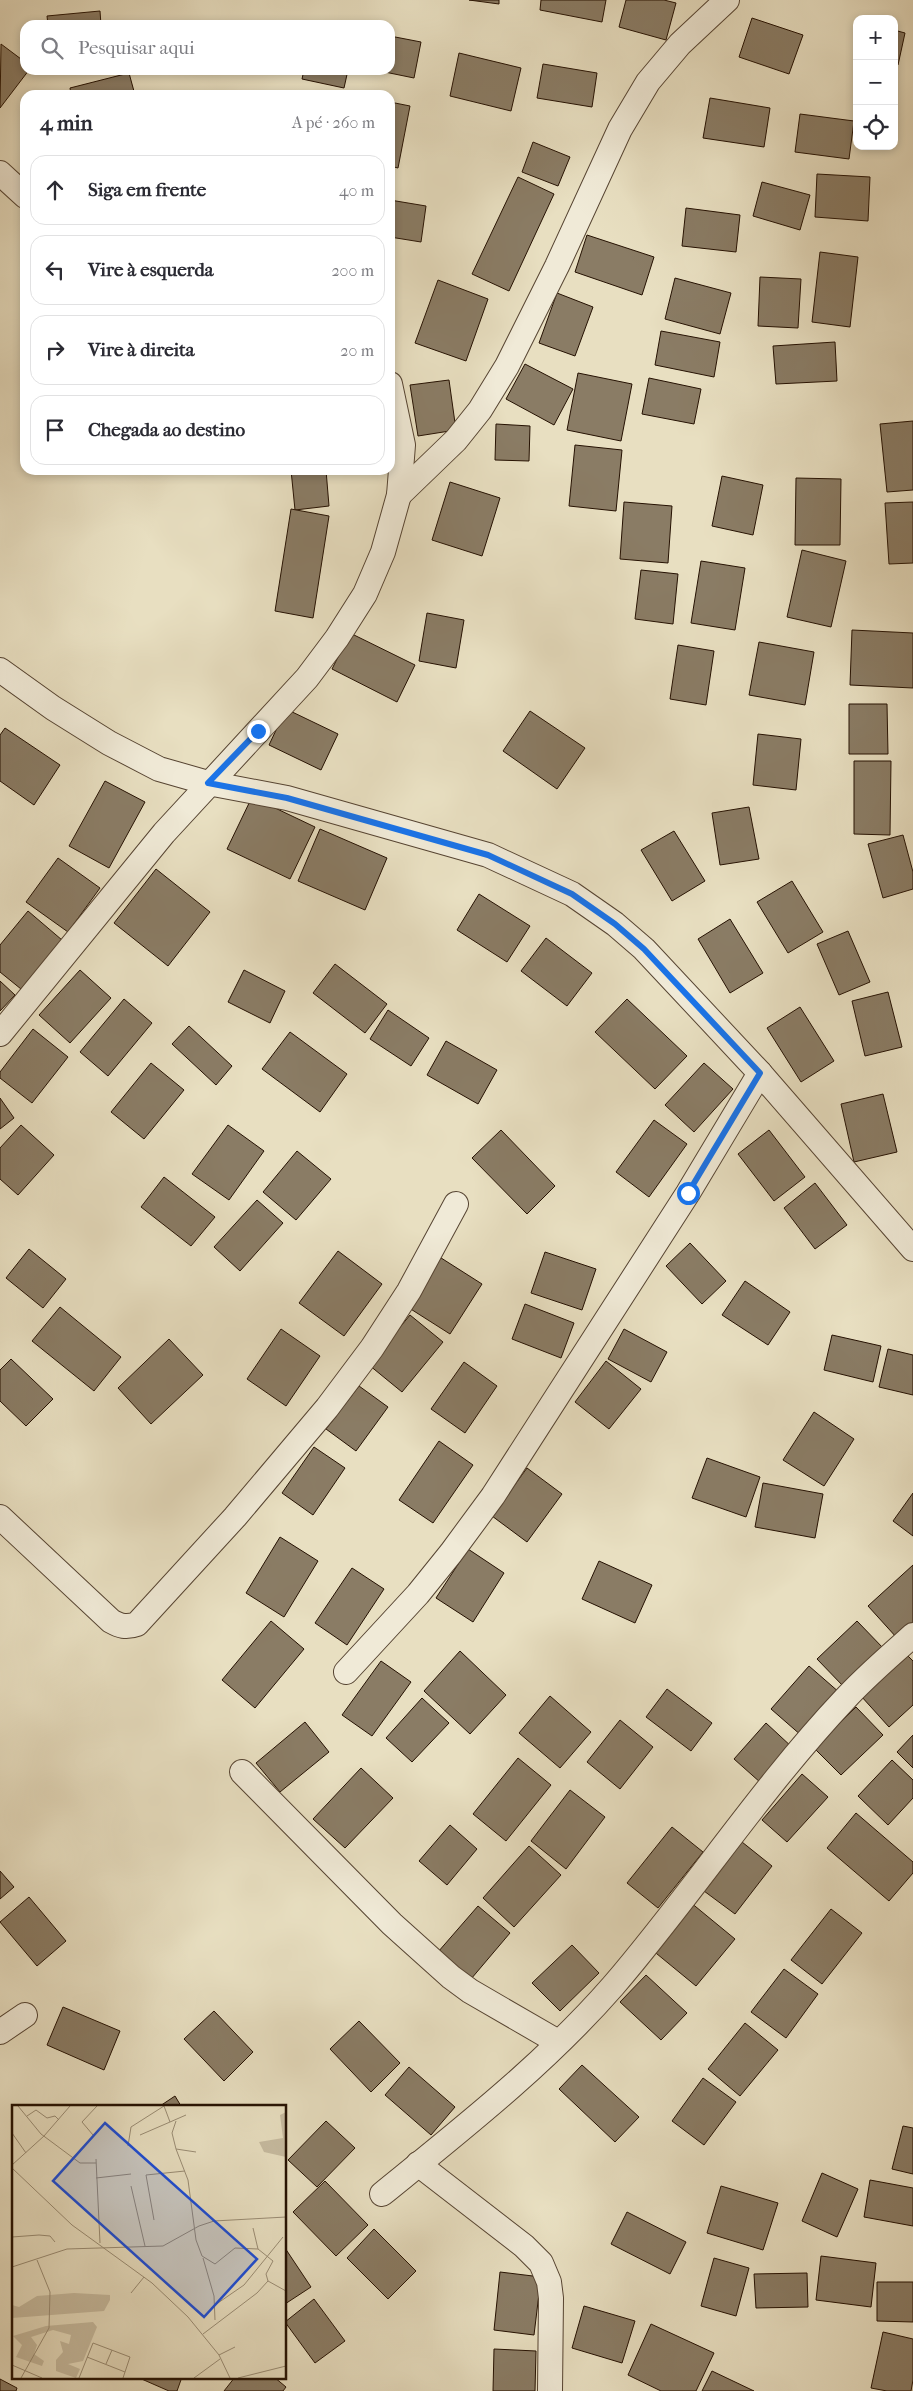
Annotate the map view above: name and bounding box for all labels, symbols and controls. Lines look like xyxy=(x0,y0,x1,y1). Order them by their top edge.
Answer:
map controls xyxy=(853,15,898,150)
button: + xyxy=(853,15,898,60)
search box xyxy=(20,20,395,75)
icon: search xyxy=(38,34,66,62)
text: Pesquisar aqui xyxy=(78,37,195,59)
button: − xyxy=(853,60,898,105)
button: locate xyxy=(853,105,898,150)
text: 4 min xyxy=(40,111,93,135)
text: A pé · 260 m xyxy=(292,113,375,132)
icon: ahead xyxy=(41,176,69,204)
text: Siga em frente xyxy=(88,179,206,201)
text: 40 m xyxy=(339,181,374,200)
icon: left xyxy=(41,256,69,284)
text: Vire à esquerda xyxy=(88,259,214,281)
text: 200 m xyxy=(331,261,374,280)
icon: right xyxy=(41,336,69,364)
text: Vire à direita xyxy=(88,339,195,361)
text: 20 m xyxy=(340,341,374,360)
icon: arrive xyxy=(41,416,69,444)
text: Chegada ao destino xyxy=(88,419,245,441)
route end xyxy=(247,720,270,743)
route start xyxy=(677,1182,700,1205)
inset map xyxy=(12,2105,286,2378)

